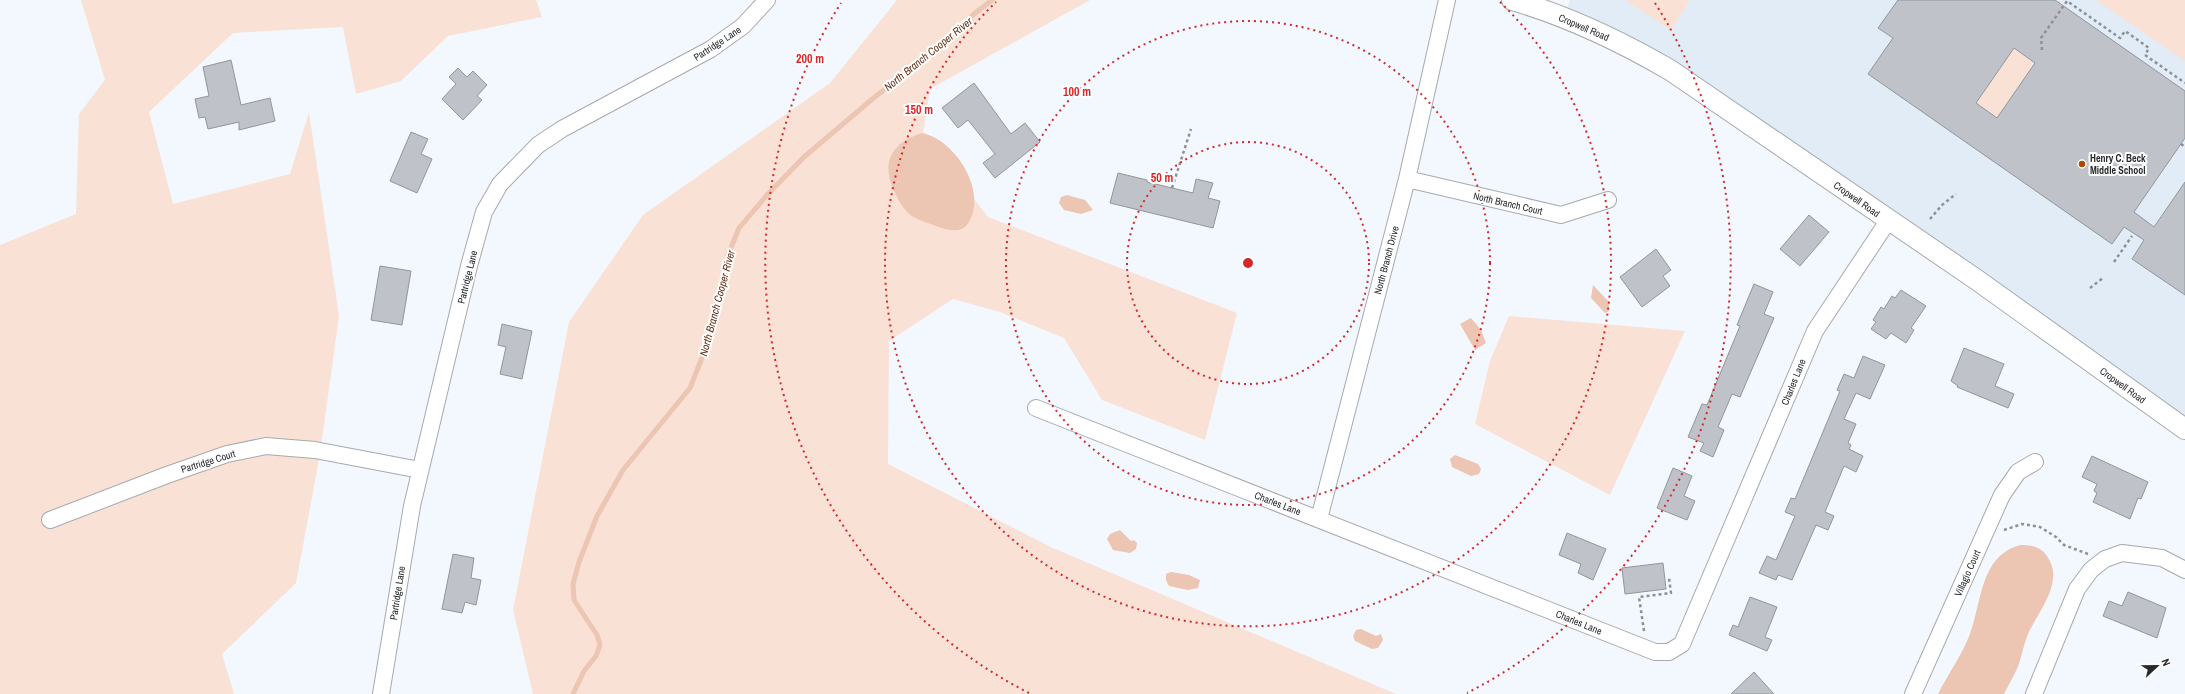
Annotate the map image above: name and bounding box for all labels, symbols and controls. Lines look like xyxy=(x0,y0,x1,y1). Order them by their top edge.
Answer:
street label: Cropwell Road xyxy=(1557,11,1611,44)
water label: North Branch Cooper River xyxy=(881,14,976,94)
street label: Partridge Lane xyxy=(691,23,744,64)
text: 200 m xyxy=(796,51,824,67)
text: 100 m xyxy=(1063,84,1091,100)
text: 150 m xyxy=(905,102,933,118)
place label: Henry C. Beck Middle School xyxy=(2090,152,2146,177)
marker: Henry C. Beck Middle School xyxy=(2077,159,2087,169)
text: 50 m xyxy=(1151,170,1173,186)
street label: Cropwell Road xyxy=(1831,179,1882,220)
street label: North Branch Court xyxy=(1472,189,1544,218)
street label: North Branch Drive xyxy=(1371,224,1402,296)
water label: North Branch Cooper River xyxy=(696,247,738,358)
street label: Partridge Lane xyxy=(455,249,480,305)
centre of rings xyxy=(1241,256,1255,270)
street label: Charles Lane xyxy=(1778,357,1809,407)
street label: Cropwell Road xyxy=(2097,364,2148,406)
street label: Partridge Court xyxy=(179,447,238,476)
street label: Charles Lane xyxy=(1253,489,1303,518)
street label: Villagio Court xyxy=(1951,547,1984,598)
street label: Partridge Lane xyxy=(387,565,408,621)
street label: Charles Lane xyxy=(1554,607,1604,638)
north arrow xyxy=(2137,646,2177,686)
text: N xyxy=(2159,657,2174,668)

